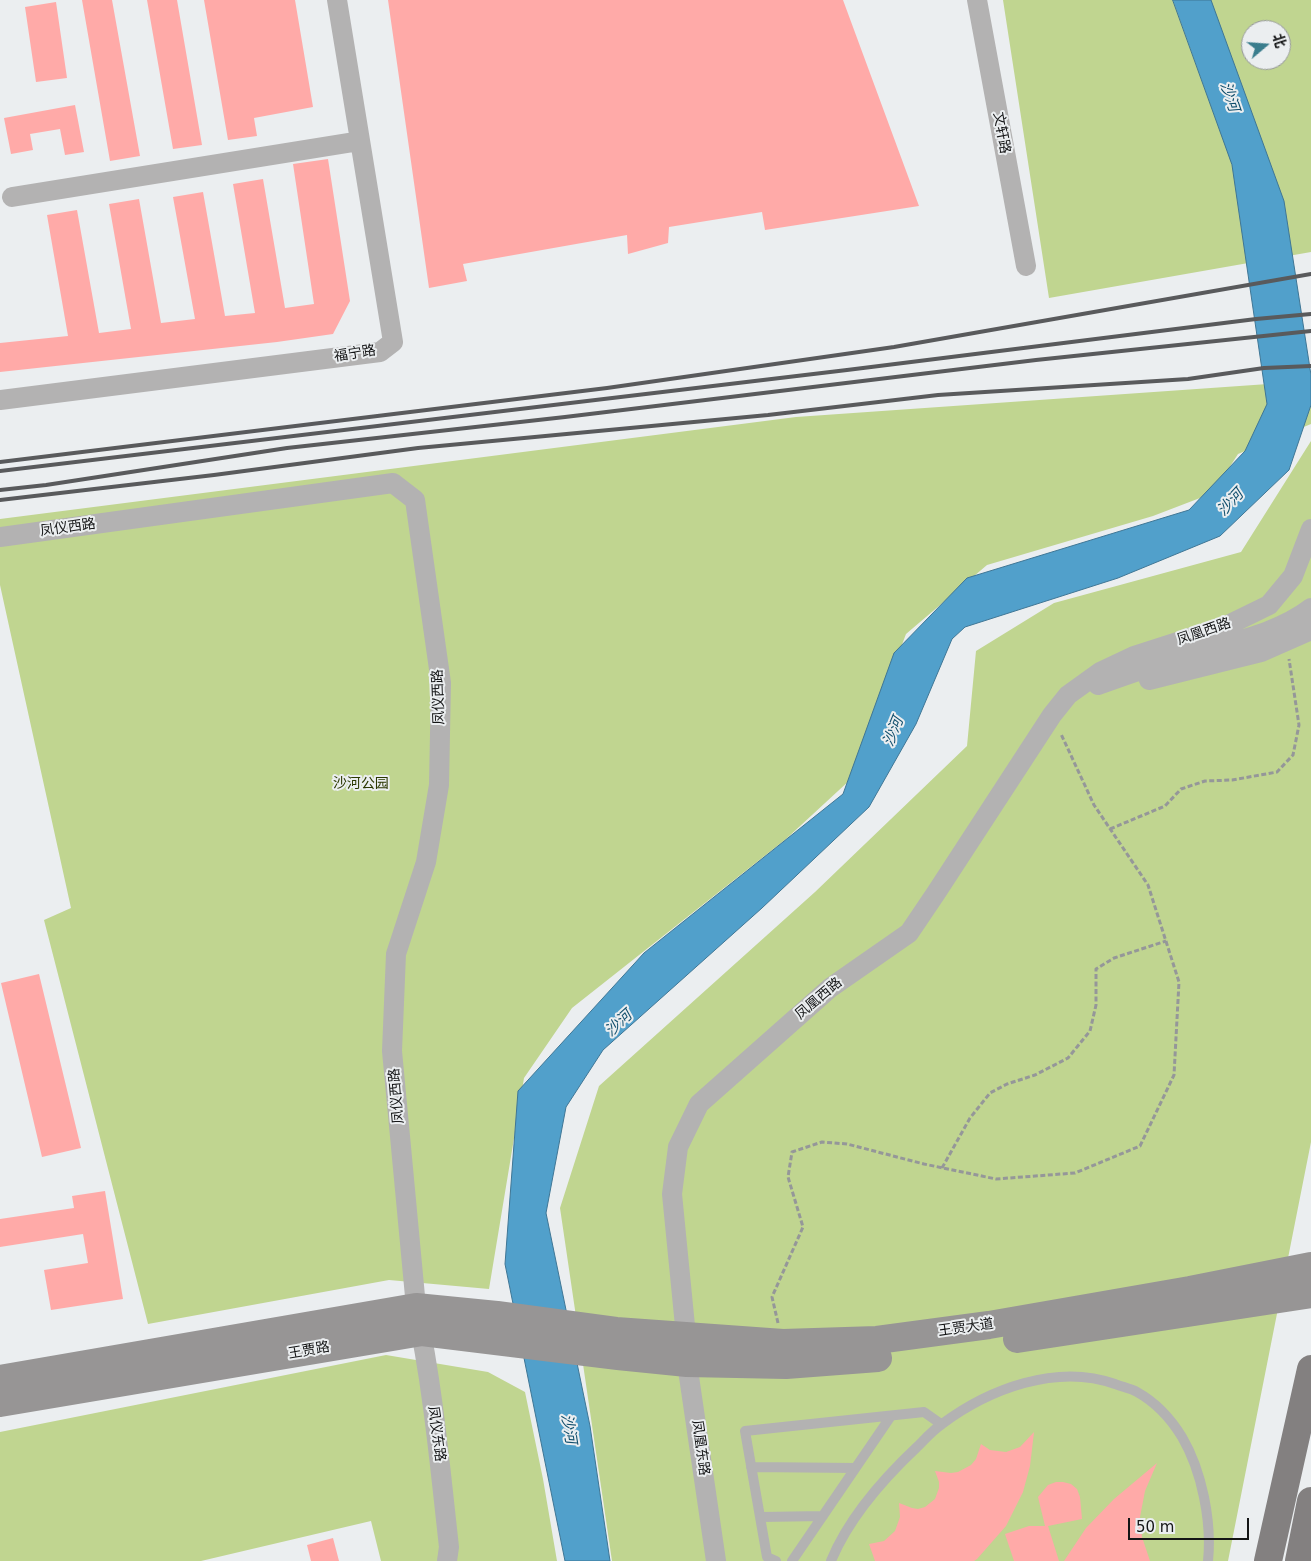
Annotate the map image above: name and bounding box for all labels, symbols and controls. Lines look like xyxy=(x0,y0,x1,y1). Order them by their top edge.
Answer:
north arrow xyxy=(1241,20,1291,70)
text: 北 xyxy=(1270,32,1289,50)
water label: 沙河 xyxy=(1216,80,1242,114)
street label: 文轩路 xyxy=(989,111,1013,155)
street label: 福宁路 xyxy=(333,342,377,366)
water label: 沙河 xyxy=(1214,486,1248,520)
street label: 凤仪西路 xyxy=(39,516,97,540)
street label: 凤凰西路 xyxy=(1175,615,1233,649)
street label: 凤仪西路 xyxy=(430,669,448,725)
water label: 沙河 xyxy=(880,715,908,749)
park label: 沙河公园 xyxy=(333,776,389,792)
street label: 凤凰西路 xyxy=(792,975,846,1023)
water label: 沙河 xyxy=(602,1007,636,1041)
street label: 凤仪西路 xyxy=(386,1067,408,1125)
street label: 王贾大道 xyxy=(937,1316,995,1340)
street label: 王贾路 xyxy=(287,1339,331,1363)
street label: 凤仪东路 xyxy=(424,1405,448,1463)
water label: 沙河 xyxy=(557,1413,579,1445)
street label: 凤凰东路 xyxy=(688,1419,712,1477)
scale bar xyxy=(1131,1508,1252,1540)
text: 50 m xyxy=(1136,1518,1174,1536)

